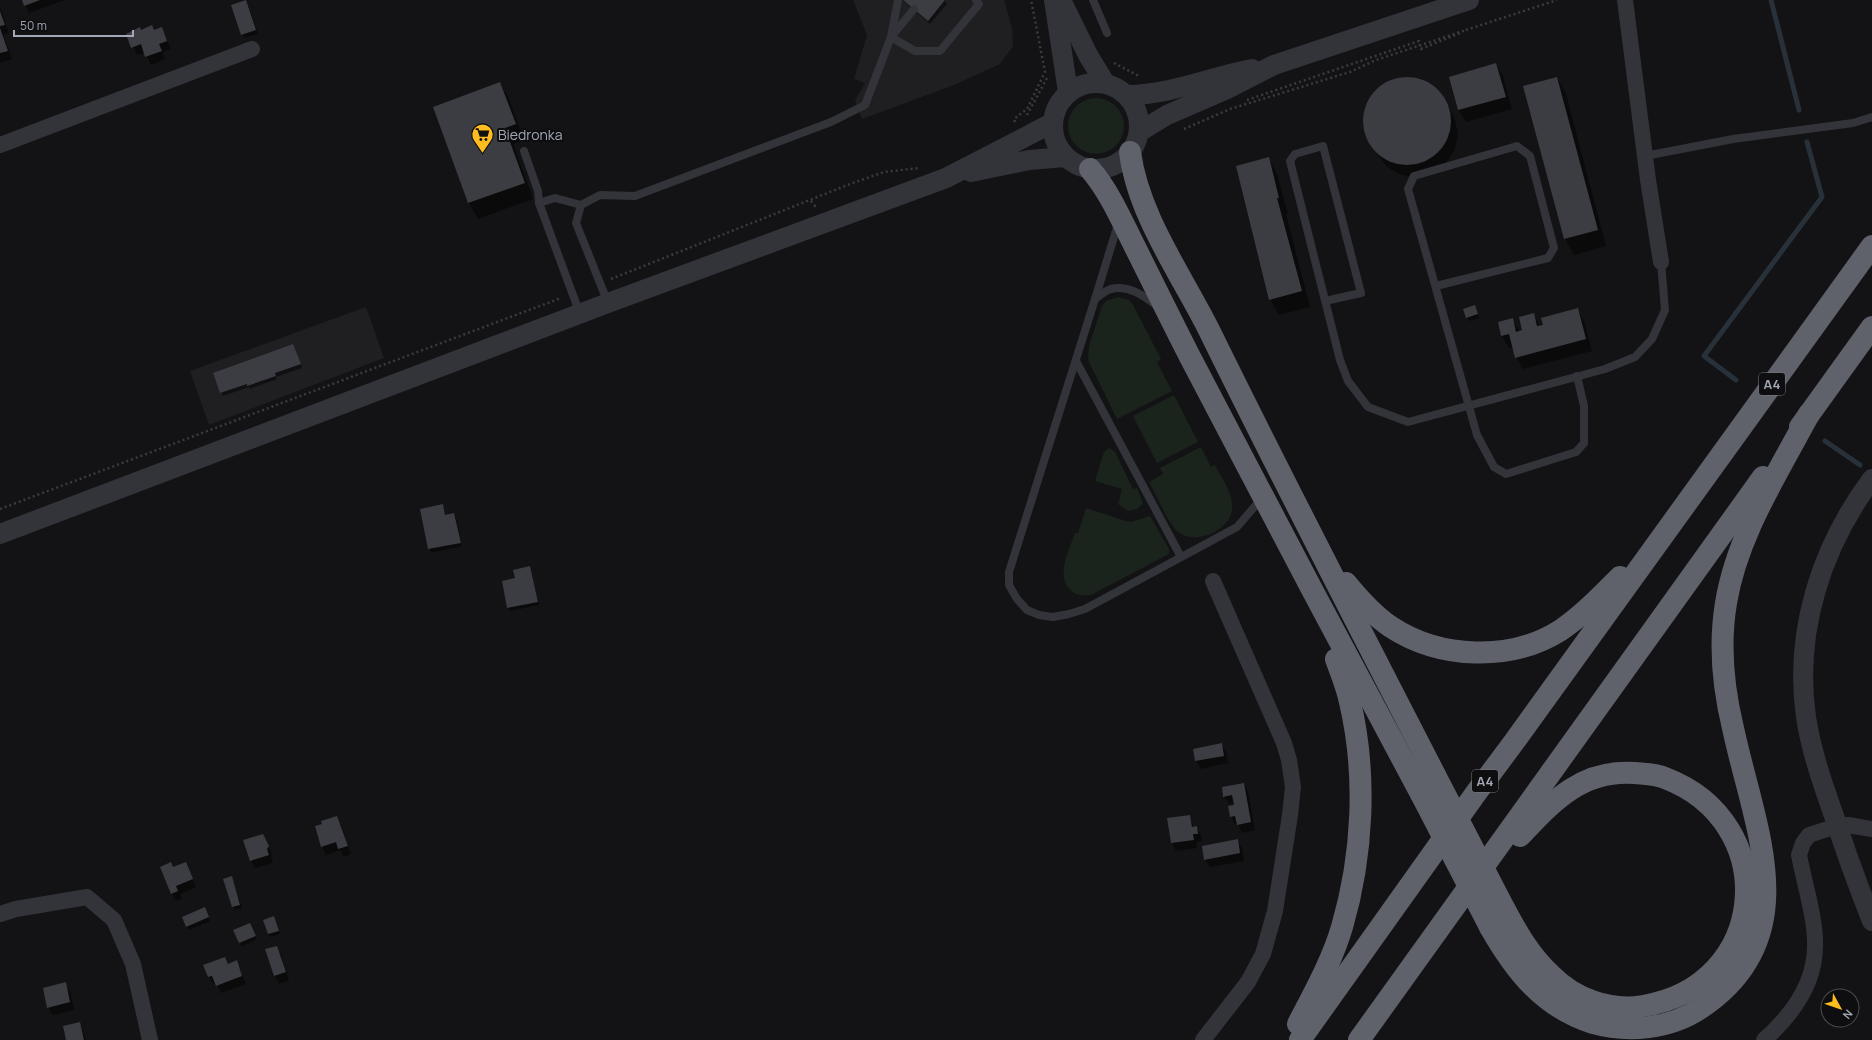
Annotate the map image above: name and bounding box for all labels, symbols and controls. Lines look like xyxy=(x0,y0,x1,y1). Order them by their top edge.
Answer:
scale bar xyxy=(14,12,133,38)
text: 50 m xyxy=(20,17,47,34)
supermarket icon: Biedronka xyxy=(469,122,495,155)
place label: Biedronka xyxy=(498,125,563,144)
road number: A4 xyxy=(1759,373,1785,395)
road number: A4 xyxy=(1472,770,1498,792)
north arrow xyxy=(1820,988,1860,1028)
text: N xyxy=(1840,1007,1856,1023)

